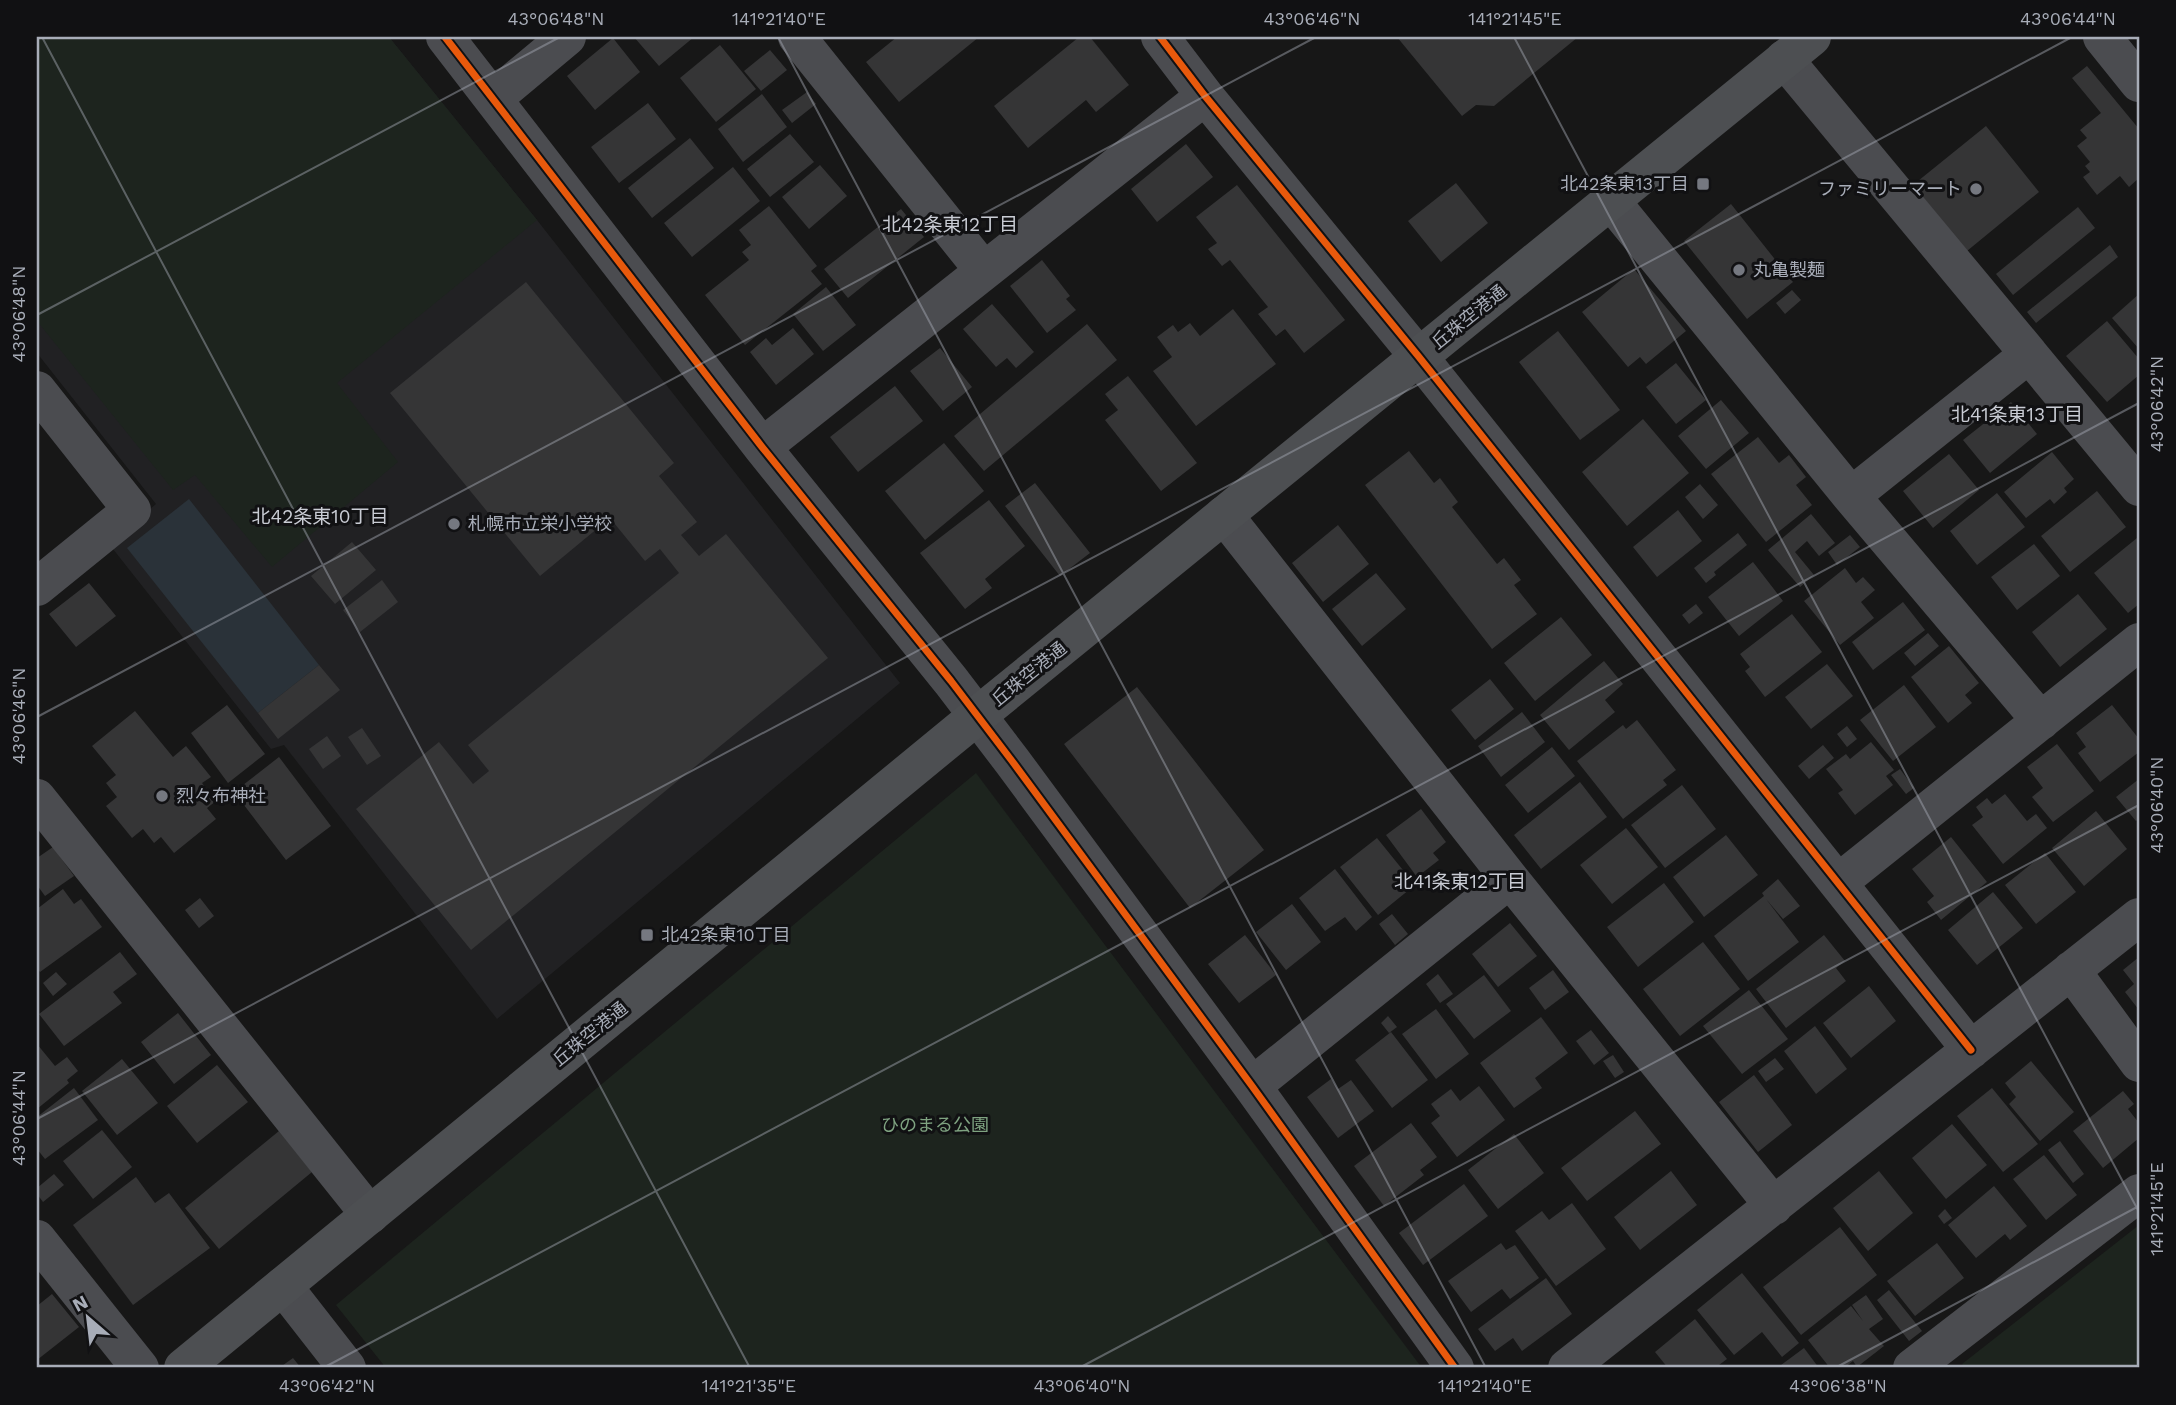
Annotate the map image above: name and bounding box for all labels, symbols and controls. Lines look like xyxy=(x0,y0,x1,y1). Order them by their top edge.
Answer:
text: 43°06'48"N xyxy=(507,8,605,29)
text: 141°21'40"E xyxy=(732,8,826,29)
text: 43°06'46"N xyxy=(1264,8,1360,29)
text: 141°21'45"E xyxy=(1468,8,1562,29)
text: 43°06'44"N xyxy=(2020,8,2116,29)
place label: 北42条東13丁目 xyxy=(1560,173,1689,194)
marker: 北42条東13丁目 xyxy=(1695,176,1711,192)
place label: ファミリーマート xyxy=(1818,178,1962,199)
marker: ファミリーマート xyxy=(1968,181,1984,197)
district label: 北42条東12丁目 xyxy=(882,213,1018,236)
place label: 丸亀製麺 xyxy=(1753,259,1825,280)
marker: 丸亀製麺 xyxy=(1731,262,1747,278)
text: 43°06'48"N xyxy=(8,265,29,363)
street label: 丘珠空港通 xyxy=(1427,280,1510,353)
text: 43°06'42"N xyxy=(2146,356,2167,452)
district label: 北41条東13丁目 xyxy=(1951,403,2083,426)
district label: 北42条東10丁目 xyxy=(252,505,388,528)
place label: 札幌市立栄小学校 xyxy=(468,513,612,534)
marker: 札幌市立栄小学校 xyxy=(446,516,462,532)
street label: 丘珠空港通 xyxy=(987,637,1070,710)
text: 43°06'46"N xyxy=(8,668,29,764)
text: 43°06'40"N xyxy=(2146,756,2167,854)
place label: 烈々布神社 xyxy=(176,785,266,806)
marker: 烈々布神社 xyxy=(154,788,170,804)
district label: 北41条東12丁目 xyxy=(1394,870,1526,893)
place label: 北42条東10丁目 xyxy=(661,924,791,945)
marker: 北42条東10丁目 xyxy=(639,927,655,943)
street label: 丘珠空港通 xyxy=(548,997,631,1070)
text: 43°06'44"N xyxy=(8,1070,29,1166)
park label: ひのまる公園 xyxy=(881,1114,989,1135)
text: 141°21'45"E xyxy=(2146,1162,2167,1256)
north arrow xyxy=(52,1282,122,1352)
text: N xyxy=(69,1290,92,1317)
text: 43°06'42"N xyxy=(279,1375,375,1396)
text: 141°21'35"E xyxy=(702,1375,796,1396)
text: 43°06'40"N xyxy=(1033,1375,1131,1396)
text: 141°21'40"E xyxy=(1438,1375,1532,1396)
text: 43°06'38"N xyxy=(1789,1375,1887,1396)

